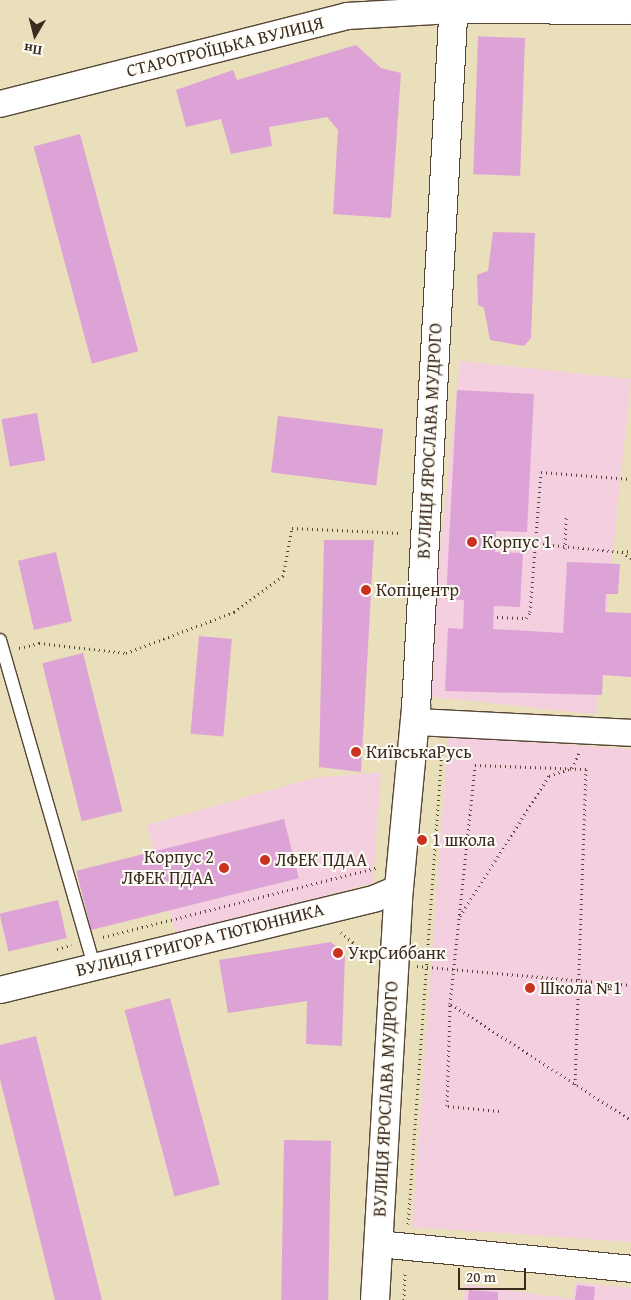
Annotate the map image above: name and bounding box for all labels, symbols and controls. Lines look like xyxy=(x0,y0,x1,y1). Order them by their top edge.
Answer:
north arrow xyxy=(10,10,60,60)
street label: СТАРОТРОЇЦЬКА ВУЛИЦЯ xyxy=(124,12,326,82)
text: Пн xyxy=(23,39,43,61)
street label: ВУЛИЦЯ ЯРОСЛАВА МУДРОГО xyxy=(413,323,447,559)
place label: Корпус 1 xyxy=(482,531,552,553)
marker: Корпус 1 xyxy=(466,536,478,548)
place label: Копіцентр xyxy=(376,579,459,601)
marker: Копіцентр xyxy=(360,584,372,596)
place label: КиївськаРусь xyxy=(366,741,472,763)
marker: КиївськаРусь xyxy=(350,746,362,758)
place label: 1 школа xyxy=(432,829,495,851)
marker: 1 школа xyxy=(416,834,428,846)
place label: Корпус 2 ЛФЕК ПДАА xyxy=(122,847,214,890)
place label: ЛФЕК ПДАА xyxy=(275,849,367,871)
marker: ЛФЕК ПДАА xyxy=(259,854,271,866)
marker: Корпус 2 ЛФЕК ПДАА xyxy=(218,862,230,874)
street label: ВУЛИЦЯ ГРИГОРА ТЮТЮННИКА xyxy=(74,899,326,981)
place label: УкрСиббанк xyxy=(348,942,445,964)
marker: УкрСиббанк xyxy=(332,947,344,959)
place label: Школа №1 xyxy=(540,977,622,999)
street label: ВУЛИЦЯ ЯРОСЛАВА МУДРОГО xyxy=(369,981,403,1217)
marker: Школа №1 xyxy=(524,982,536,994)
scale bar xyxy=(461,1258,528,1290)
text: 20 m xyxy=(466,1266,496,1287)

